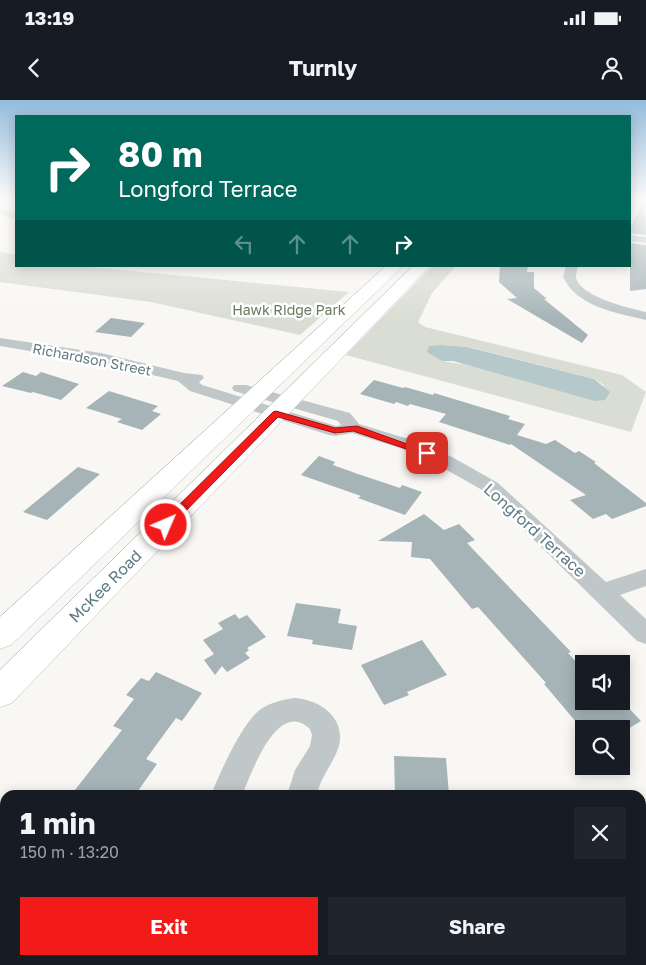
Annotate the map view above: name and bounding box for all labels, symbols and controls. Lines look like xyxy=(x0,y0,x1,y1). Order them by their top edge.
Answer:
text: 13:19 xyxy=(25,6,74,29)
icon: back xyxy=(20,54,48,82)
text: Turnly xyxy=(289,54,357,81)
icon: person xyxy=(598,54,626,82)
text: 80 m xyxy=(118,133,203,175)
icon: right xyxy=(35,135,100,200)
text: Longford Terrace xyxy=(118,175,298,202)
icon: left xyxy=(230,230,258,258)
icon: ahead xyxy=(283,230,311,258)
icon: ahead xyxy=(336,230,364,258)
icon: right xyxy=(389,230,417,258)
park label: Hawk Ridge Park xyxy=(232,301,346,318)
street label: Richardson Street xyxy=(31,339,153,379)
pin xyxy=(406,432,448,474)
icon: arrive xyxy=(413,439,441,467)
street label: Longford Terrace xyxy=(480,479,590,581)
position arrow xyxy=(139,498,191,550)
street label: McKee Road xyxy=(64,545,146,627)
map controls xyxy=(575,655,630,775)
button: sound xyxy=(575,655,630,710)
button: search xyxy=(575,720,630,775)
text: 1 min xyxy=(20,805,96,841)
button: close xyxy=(574,807,626,859)
text: 150 m · 13:20 xyxy=(20,842,119,862)
button: Exit xyxy=(20,897,318,955)
button: Share xyxy=(328,897,626,955)

